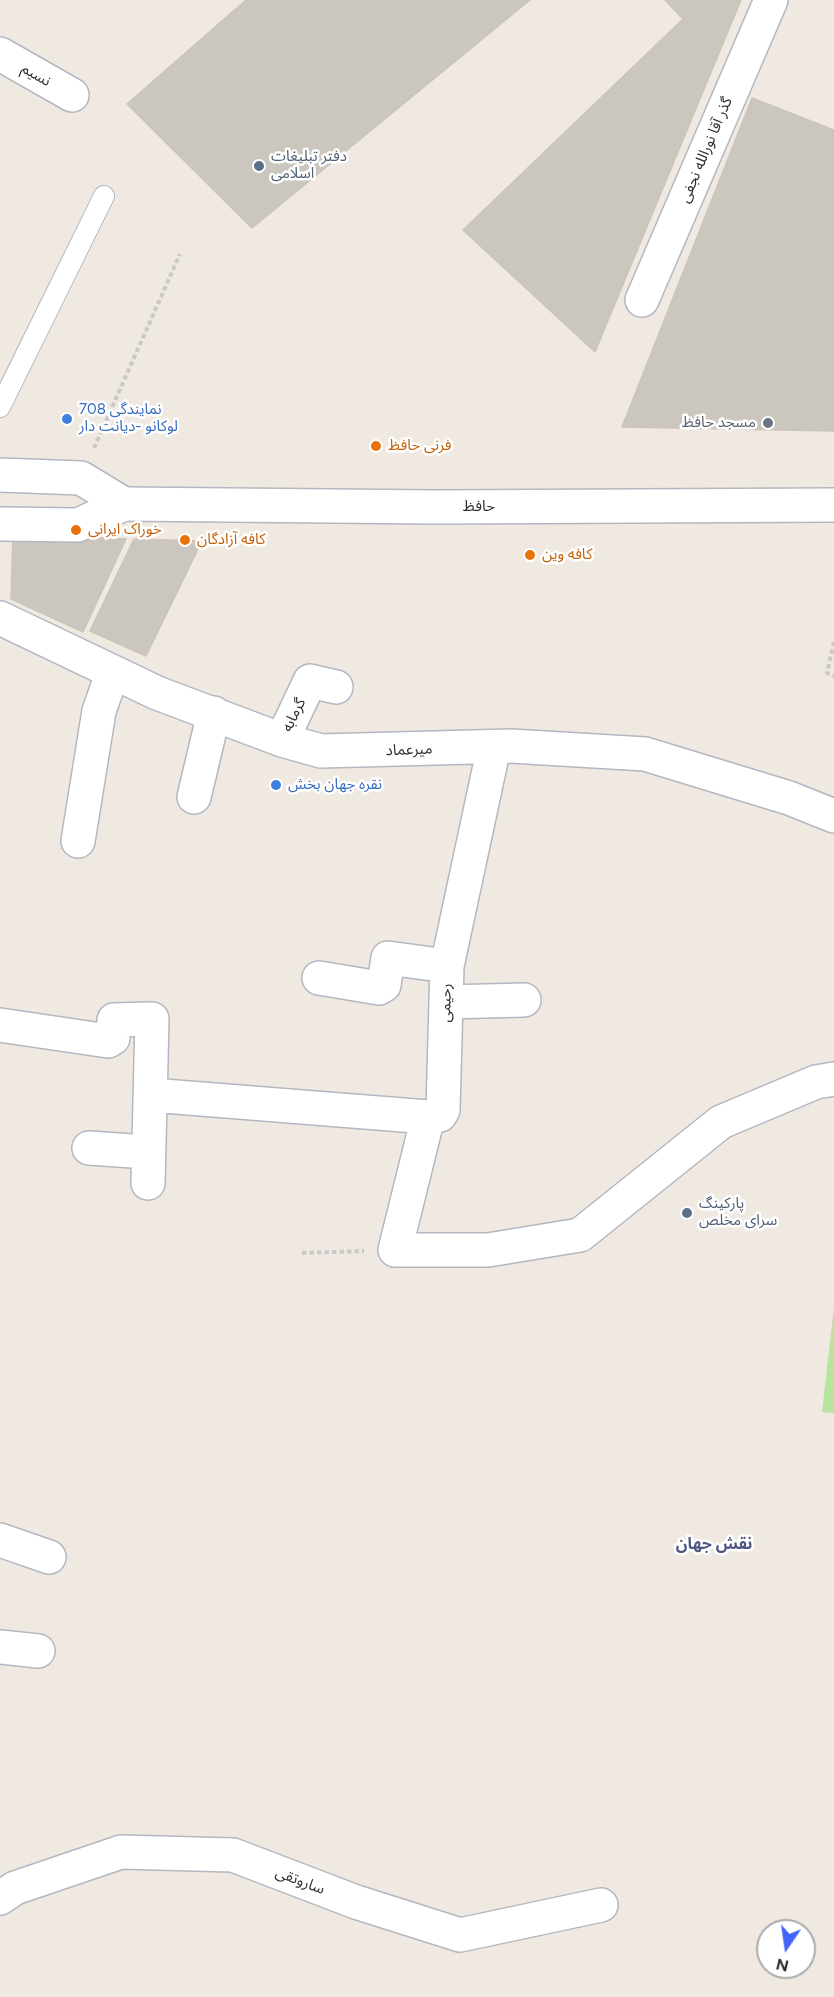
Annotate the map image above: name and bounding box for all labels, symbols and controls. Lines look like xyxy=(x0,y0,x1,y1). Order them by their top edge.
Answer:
street label: نسیم xyxy=(18,60,54,90)
street label: گذر آقا نورالله نجفی xyxy=(676,95,736,205)
place label: دفتر تبلیغات اسلامی xyxy=(271,148,347,183)
marker: دفتر تبلیغات اسلامی xyxy=(252,159,266,173)
place label: نمایندگی 708 لوکانو -دیانت دار xyxy=(79,401,178,436)
marker: نمایندگی 708 لوکانو -دیانت دار xyxy=(60,412,74,426)
place label: مسجد حافظ xyxy=(682,414,756,432)
marker: مسجد حافظ xyxy=(761,416,775,430)
place label: فرنی حافظ xyxy=(388,437,451,455)
marker: فرنی حافظ xyxy=(369,439,383,453)
street label: حافظ xyxy=(463,498,495,516)
place label: خوراک ایرانی xyxy=(88,521,162,539)
marker: خوراک ایرانی xyxy=(69,523,83,537)
place label: کافه آزادگان xyxy=(197,531,265,549)
marker: کافه آزادگان xyxy=(178,533,192,547)
place label: کافه وین xyxy=(542,546,592,564)
marker: کافه وین xyxy=(523,548,537,562)
street label: گرمابه xyxy=(278,695,310,735)
street label: میرعماد xyxy=(385,740,433,760)
place label: نقره جهان بخش xyxy=(288,776,382,794)
marker: نقره جهان بخش xyxy=(269,778,283,792)
street label: رحیمی xyxy=(437,983,455,1023)
place label: پارکینگ سرای مخلص xyxy=(699,1195,777,1230)
marker: پارکینگ سرای مخلص xyxy=(680,1206,694,1220)
district label: نقش جهان xyxy=(676,1534,752,1554)
street label: ساروتقی xyxy=(273,1863,327,1899)
north arrow xyxy=(756,1919,816,1979)
text: N xyxy=(774,1954,790,1976)

